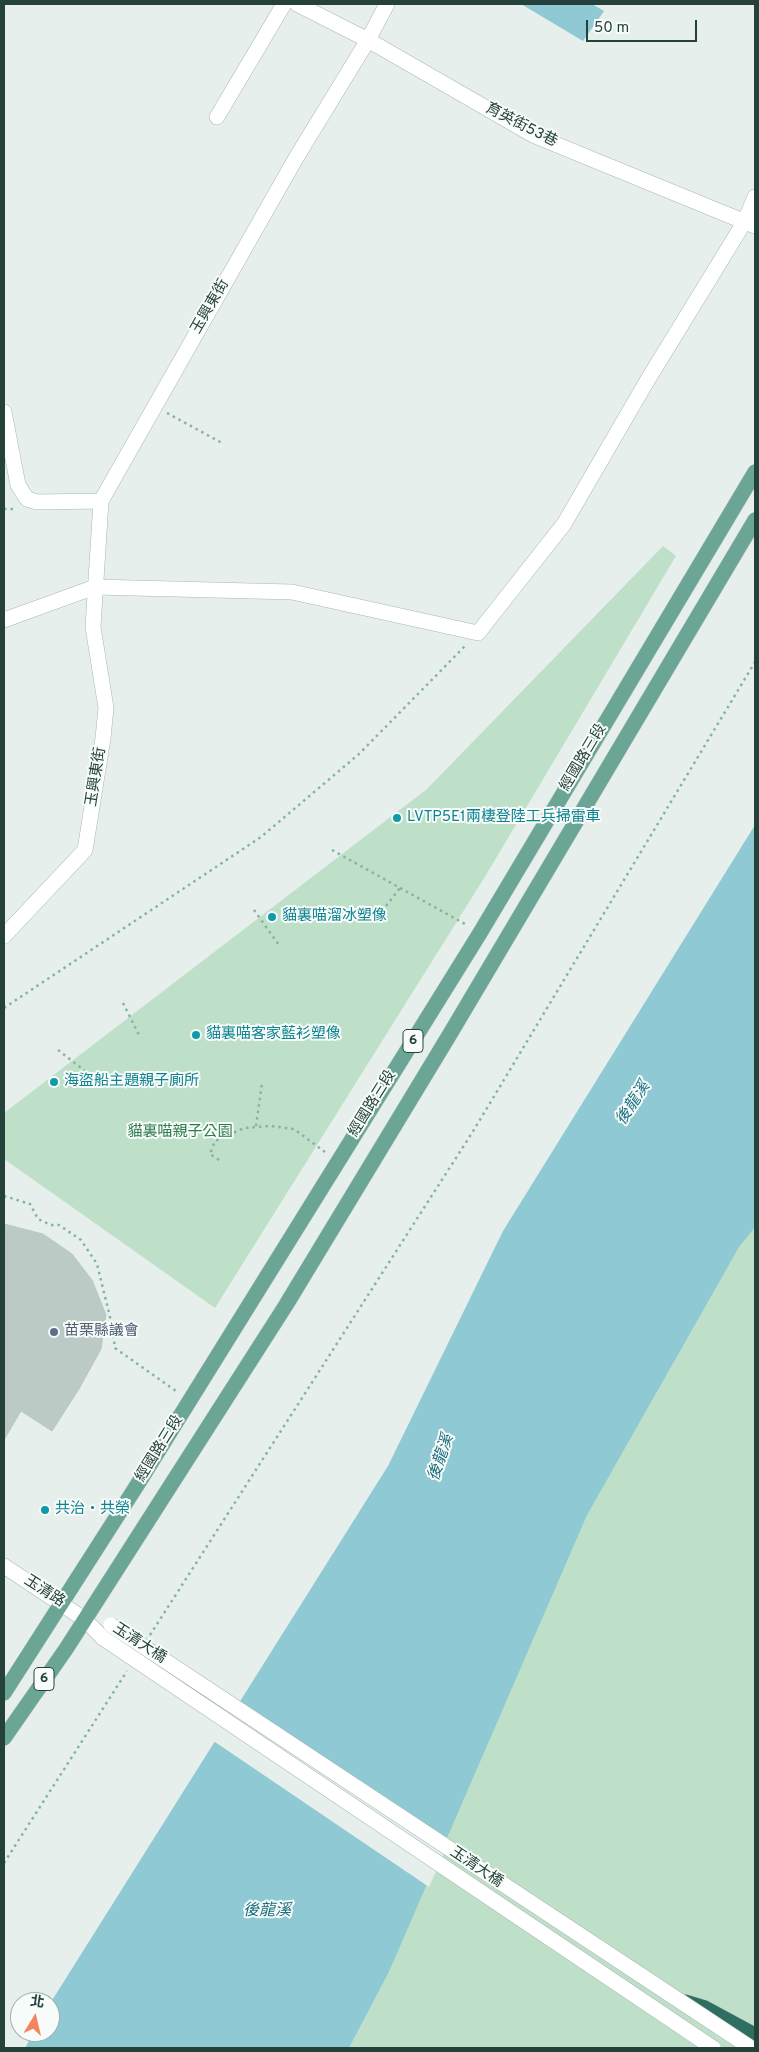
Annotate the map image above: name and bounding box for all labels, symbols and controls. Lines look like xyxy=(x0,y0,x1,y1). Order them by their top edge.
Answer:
scale bar xyxy=(589,10,700,42)
text: 50 m xyxy=(594,19,629,38)
street label: 育英街53巷 xyxy=(482,100,560,152)
street label: 玉興東街 xyxy=(188,277,234,337)
street label: 經國路三段 xyxy=(557,721,611,795)
street label: 玉興東街 xyxy=(83,746,111,808)
place label: LVTP5E1兩棲登陸工兵掃雷車 xyxy=(407,809,601,827)
marker: LVTP5E1兩棲登陸工兵掃雷車 xyxy=(391,812,403,824)
place label: 貓裏喵溜冰塑像 xyxy=(282,908,387,926)
marker: 貓裏喵溜冰塑像 xyxy=(266,911,278,923)
place label: 貓裏喵客家藍衫塑像 xyxy=(206,1026,341,1044)
marker: 貓裏喵客家藍衫塑像 xyxy=(190,1029,202,1041)
road number: 6 xyxy=(403,1030,423,1052)
street label: 經國路三段 xyxy=(345,1067,401,1141)
place label: 海盜船主題親子廁所 xyxy=(64,1073,199,1091)
marker: 海盜船主題親子廁所 xyxy=(48,1076,60,1088)
water label: 後龍溪 xyxy=(613,1079,655,1129)
park label: 貓裏喵親子公園 xyxy=(128,1124,232,1142)
place label: 苗栗縣議會 xyxy=(64,1323,139,1341)
marker: 苗栗縣議會 xyxy=(48,1326,60,1338)
street label: 經國路三段 xyxy=(132,1412,188,1486)
water label: 後龍溪 xyxy=(425,1432,459,1484)
place label: 共治‧共榮 xyxy=(55,1501,130,1519)
marker: 共治‧共榮 xyxy=(39,1504,51,1516)
street label: 玉清路 xyxy=(20,1572,68,1612)
street label: 玉清大橋 xyxy=(109,1620,169,1668)
road number: 6 xyxy=(34,1668,54,1690)
street label: 玉清大橋 xyxy=(446,1844,506,1892)
water label: 後龍溪 xyxy=(243,1902,291,1922)
north arrow xyxy=(10,1992,60,2042)
text: 北 xyxy=(29,1993,46,2012)

